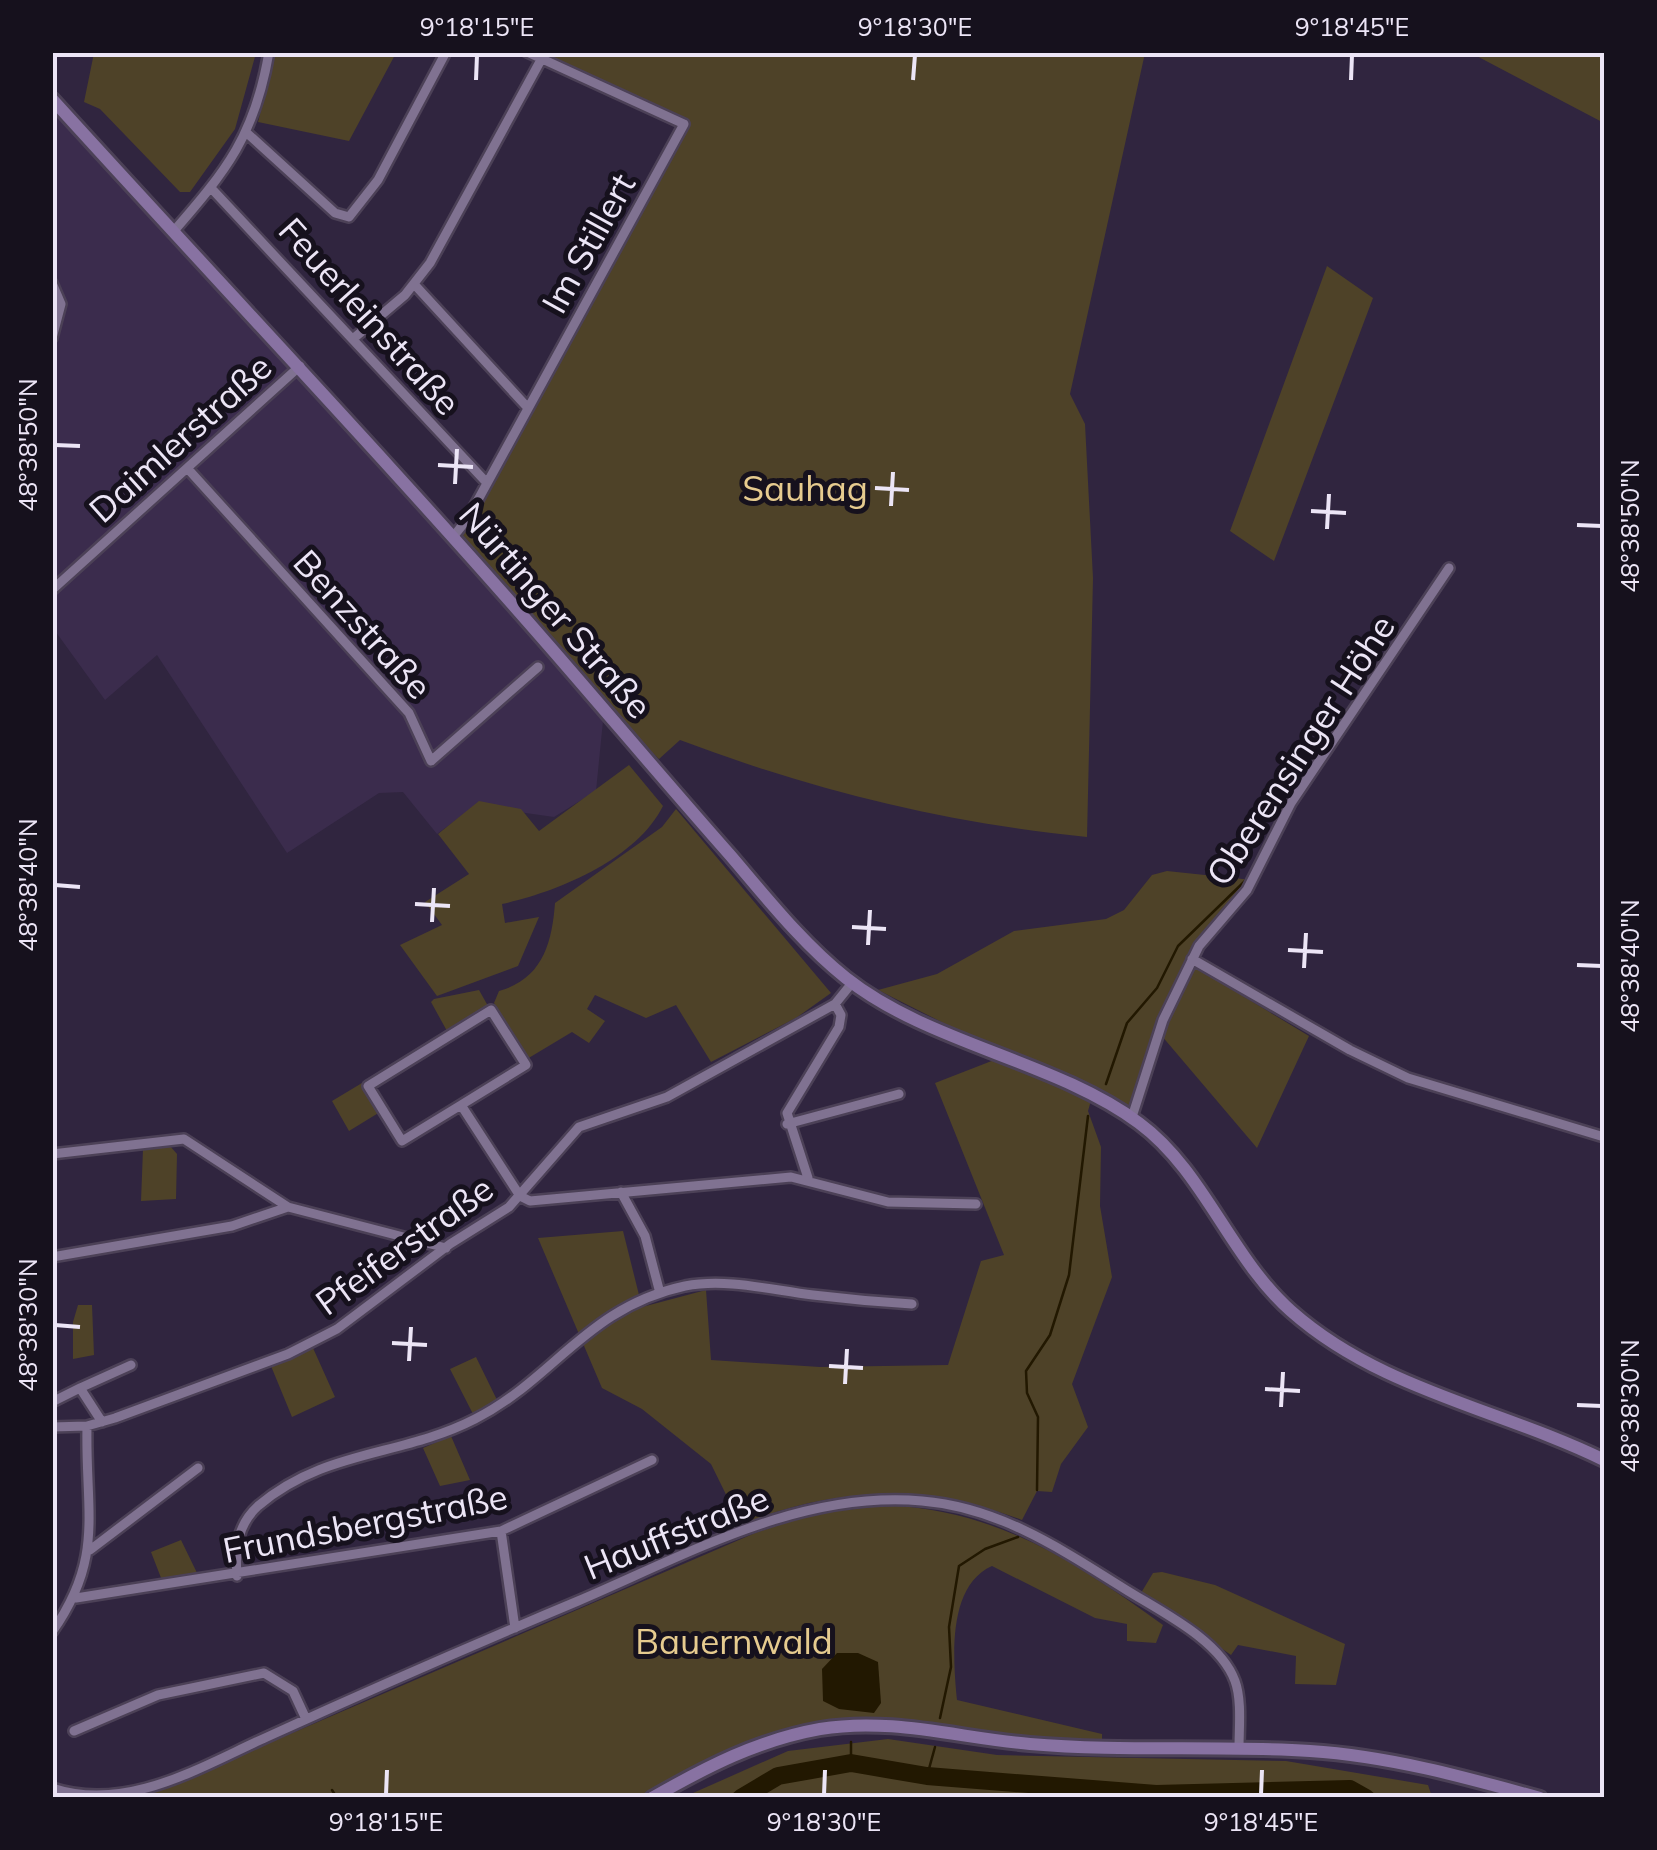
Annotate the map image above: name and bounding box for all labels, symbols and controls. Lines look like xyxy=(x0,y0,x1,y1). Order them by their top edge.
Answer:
text: 9°18'15"E xyxy=(420,11,534,42)
text: 9°18'30"E xyxy=(858,11,972,42)
text: 9°18'45"E xyxy=(1295,11,1409,42)
street label: Im Stillert xyxy=(532,165,644,321)
street label: Feuerleinstraße xyxy=(270,208,470,424)
street label: Daimlerstraße xyxy=(80,345,280,531)
text: 48°38'50"N xyxy=(12,378,43,512)
text: 48°38'50"N xyxy=(1614,459,1645,593)
park label: Sauhag xyxy=(742,466,868,510)
street label: Nürtinger Straße xyxy=(450,493,662,727)
street label: Benzstraße xyxy=(285,540,441,708)
street label: Oberensinger Höhe xyxy=(1196,607,1404,893)
text: 48°38'40"N xyxy=(12,818,43,952)
text: 48°38'40"N xyxy=(1614,899,1645,1033)
street label: Pfeiferstraße xyxy=(307,1166,501,1324)
text: 48°38'30"N xyxy=(12,1258,43,1392)
text: 48°38'30"N xyxy=(1614,1339,1645,1473)
street label: Frundsbergstraße xyxy=(219,1474,511,1572)
street label: Hauffstraße xyxy=(577,1475,775,1589)
park label: Bauernwald xyxy=(635,1619,833,1663)
text: 9°18'15"E xyxy=(329,1806,443,1837)
text: 9°18'30"E xyxy=(767,1806,881,1837)
text: 9°18'45"E xyxy=(1204,1806,1318,1837)

